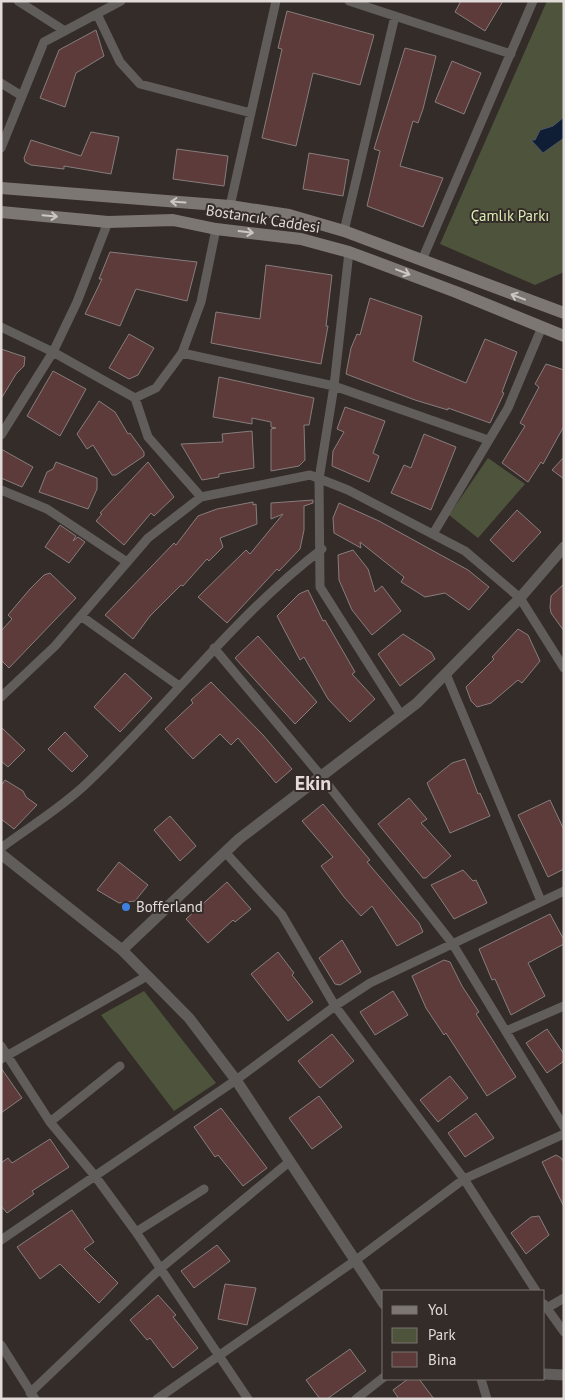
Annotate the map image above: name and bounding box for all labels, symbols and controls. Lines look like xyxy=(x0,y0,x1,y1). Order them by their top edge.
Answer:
one-way arrow xyxy=(170,197,186,206)
street label: Bostancık Caddesi xyxy=(205,200,321,237)
park label: Çamlık Parkı xyxy=(471,206,549,225)
one-way arrow xyxy=(42,211,58,221)
one-way arrow xyxy=(238,228,254,238)
one-way arrow xyxy=(395,268,410,277)
one-way arrow xyxy=(511,292,526,302)
district label: Ekin xyxy=(295,770,331,796)
place label: Bofferland xyxy=(136,897,203,916)
marker: Bofferland xyxy=(120,901,132,913)
legend xyxy=(382,1290,545,1380)
text: Yol xyxy=(428,1300,448,1319)
text: Park xyxy=(428,1325,456,1344)
text: Bina xyxy=(428,1350,456,1369)

